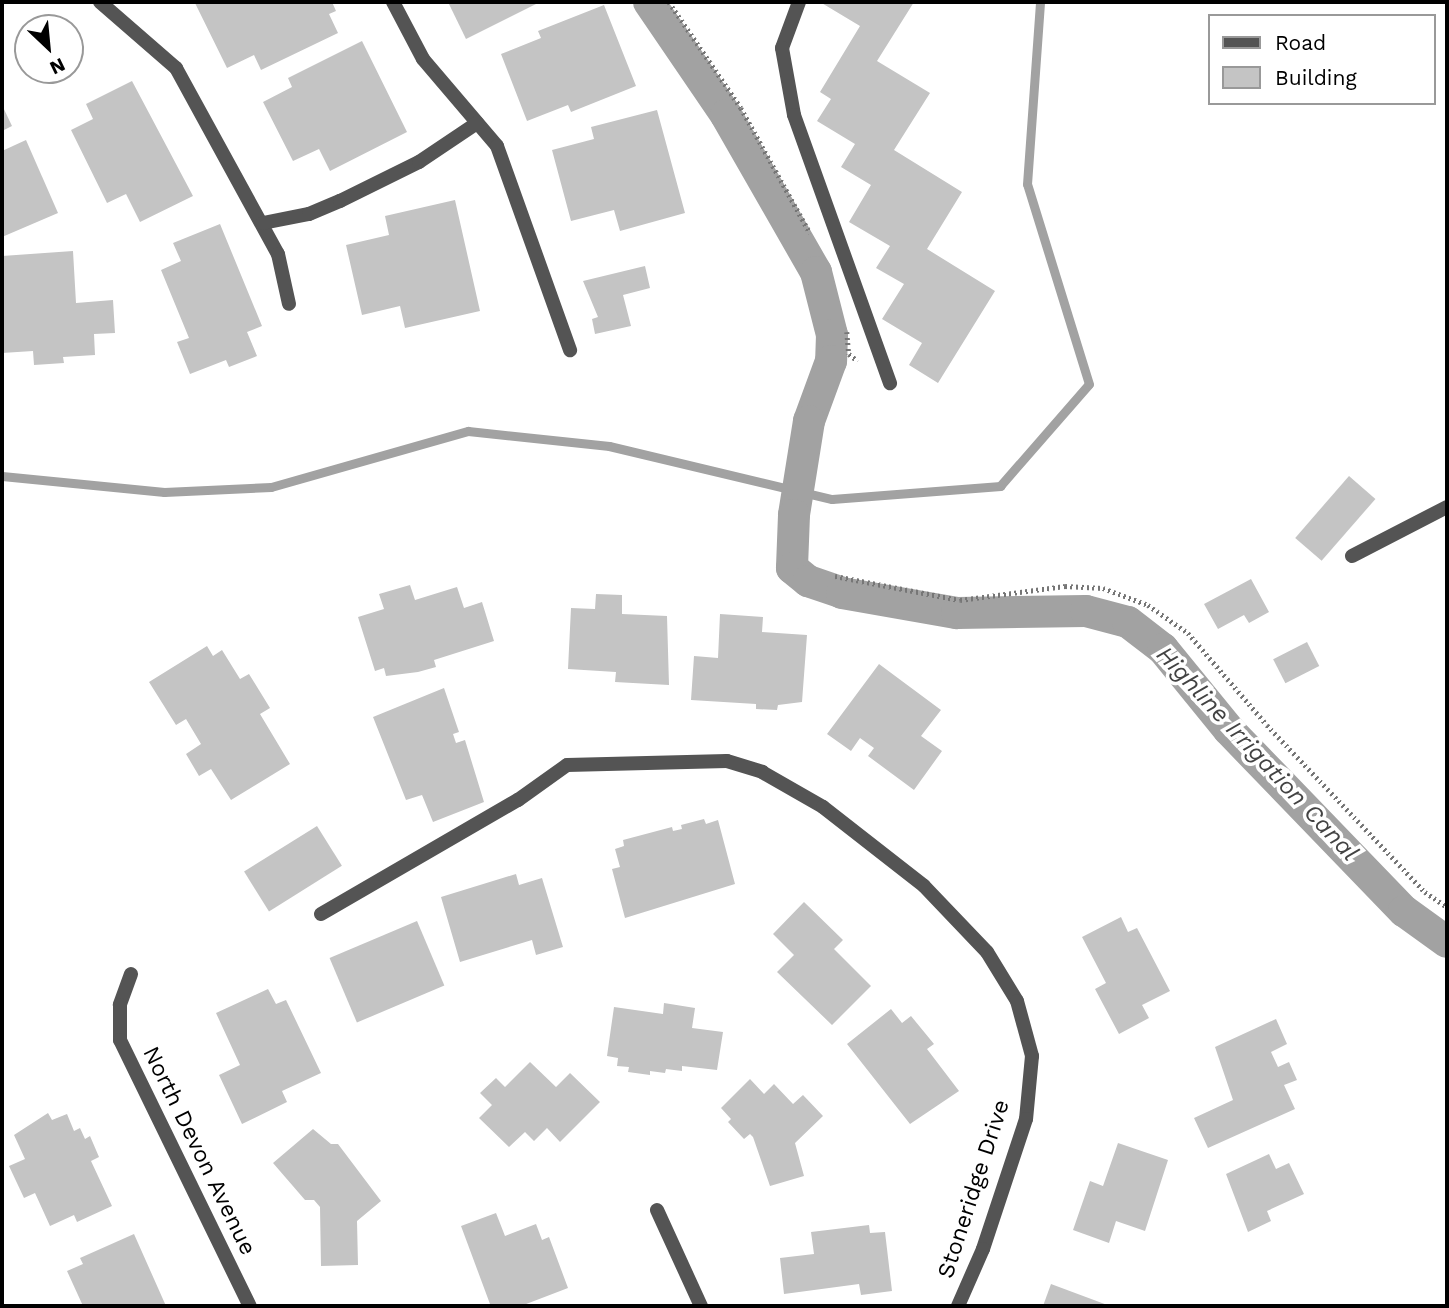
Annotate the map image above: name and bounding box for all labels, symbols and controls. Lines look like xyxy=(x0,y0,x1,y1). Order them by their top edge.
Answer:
north arrow xyxy=(14,14,84,84)
legend xyxy=(1208,14,1435,105)
text: Road xyxy=(1275,30,1326,55)
text: N xyxy=(46,53,69,80)
text: Building xyxy=(1275,65,1357,90)
water label: Highline Irrigation Canal xyxy=(1150,641,1364,867)
street label: North Devon Avenue xyxy=(136,1042,262,1260)
street label: Stoneridge Drive xyxy=(932,1096,1016,1282)

